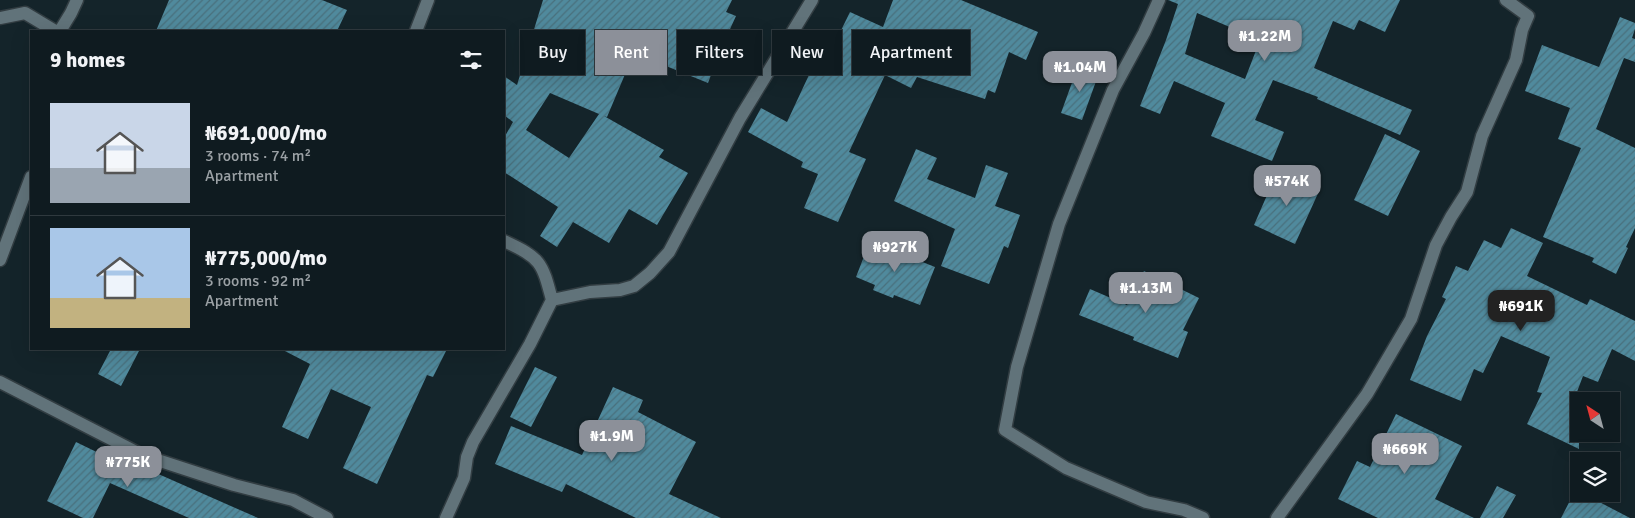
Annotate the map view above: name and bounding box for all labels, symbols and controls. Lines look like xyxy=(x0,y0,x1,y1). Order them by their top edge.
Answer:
pin: ₦1.22M xyxy=(1224,20,1306,62)
text: ₦1.22M xyxy=(1239,26,1291,46)
chip: Buy xyxy=(520,30,585,75)
chip: Rent xyxy=(595,30,667,75)
chip: Filters xyxy=(677,30,762,75)
chip: New xyxy=(772,30,842,75)
chip: Apartment xyxy=(852,30,970,75)
icon: filters xyxy=(457,46,485,74)
text: 9 homes xyxy=(50,47,125,73)
pin: ₦1.04M xyxy=(1039,51,1121,93)
text: ₦1.04M xyxy=(1054,57,1106,77)
text: ₦691,000/mo xyxy=(205,120,327,146)
icon: home xyxy=(90,123,150,183)
text: 3 rooms · 74 m² xyxy=(205,146,311,166)
pin: ₦574K xyxy=(1252,164,1322,207)
text: Apartment xyxy=(205,166,278,186)
text: ₦574K xyxy=(1265,171,1309,191)
pin: ₦927K xyxy=(860,230,930,273)
text: ₦927K xyxy=(873,237,917,257)
text: ₦775,000/mo xyxy=(205,245,327,271)
icon: home xyxy=(90,248,150,308)
text: 3 rooms · 92 m² xyxy=(205,271,311,291)
pin: ₦1.13M xyxy=(1105,272,1187,314)
text: ₦1.13M xyxy=(1120,278,1172,298)
pin: ₦691K xyxy=(1486,290,1556,332)
text: Apartment xyxy=(205,291,278,311)
text: ₦691K xyxy=(1499,296,1543,316)
north arrow xyxy=(1570,392,1620,442)
map controls xyxy=(1570,392,1620,502)
pin: ₦1.9M xyxy=(577,420,647,462)
text: ₦1.9M xyxy=(590,426,634,446)
pin: ₦669K xyxy=(1370,432,1440,475)
text: ₦669K xyxy=(1383,439,1427,459)
pin: ₦775K xyxy=(93,446,163,488)
text: ₦775K xyxy=(106,452,150,472)
button: layers xyxy=(1570,452,1620,502)

